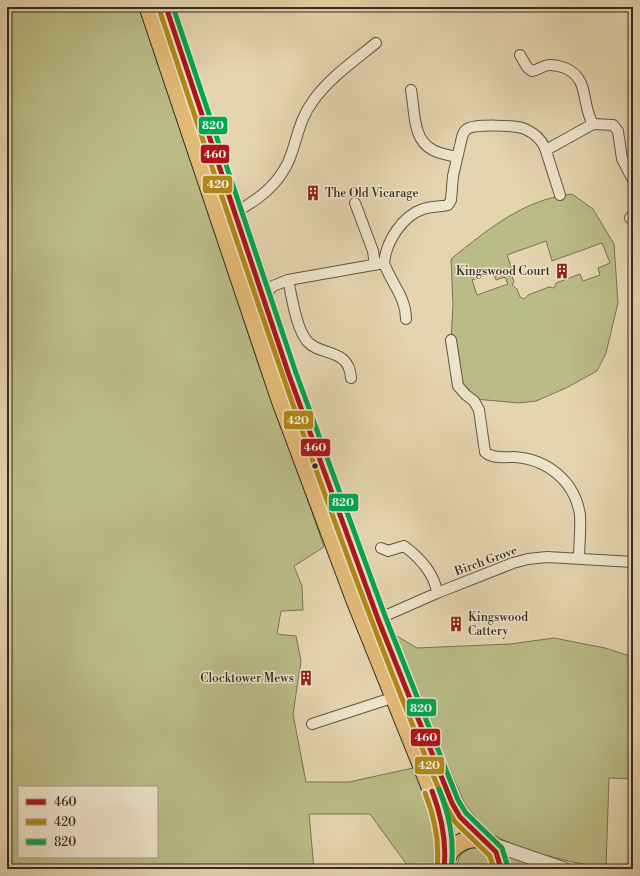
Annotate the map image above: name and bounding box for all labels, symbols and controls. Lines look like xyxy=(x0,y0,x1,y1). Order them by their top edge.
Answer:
line badge: 820 xyxy=(198,116,228,135)
text: 820 xyxy=(202,119,224,133)
line badge: 460 xyxy=(200,144,230,164)
text: 460 xyxy=(204,148,226,162)
line badge: 420 xyxy=(202,175,233,194)
text: 420 xyxy=(207,178,229,192)
building icon: The Old Vicarage xyxy=(304,184,322,202)
place label: The Old Vicarage xyxy=(325,186,418,201)
building icon: Kingswood Court xyxy=(553,262,571,280)
place label: Kingswood Court xyxy=(456,264,551,279)
line badge: 420 xyxy=(283,410,314,430)
text: 420 xyxy=(287,414,309,428)
line badge: 460 xyxy=(300,438,331,457)
text: 460 xyxy=(304,441,326,455)
unlabelled marker xyxy=(310,461,320,471)
line badge: 820 xyxy=(328,493,359,512)
text: 820 xyxy=(332,496,354,510)
street label: Birch Grove xyxy=(452,543,519,580)
place label: Kingswood Cattery xyxy=(468,610,528,639)
building icon: Kingswood Cattery xyxy=(447,615,465,633)
building icon: Clocktower Mews xyxy=(297,669,315,687)
place label: Clocktower Mews xyxy=(200,671,294,686)
line badge: 820 xyxy=(406,698,437,717)
text: 820 xyxy=(410,702,432,716)
line badge: 460 xyxy=(410,728,441,747)
text: 460 xyxy=(415,731,437,745)
line badge: 420 xyxy=(414,756,445,775)
text: 420 xyxy=(418,759,440,773)
legend xyxy=(18,786,158,858)
text: 460 xyxy=(54,795,76,810)
text: 420 xyxy=(54,815,76,830)
text: 820 xyxy=(54,835,76,850)

